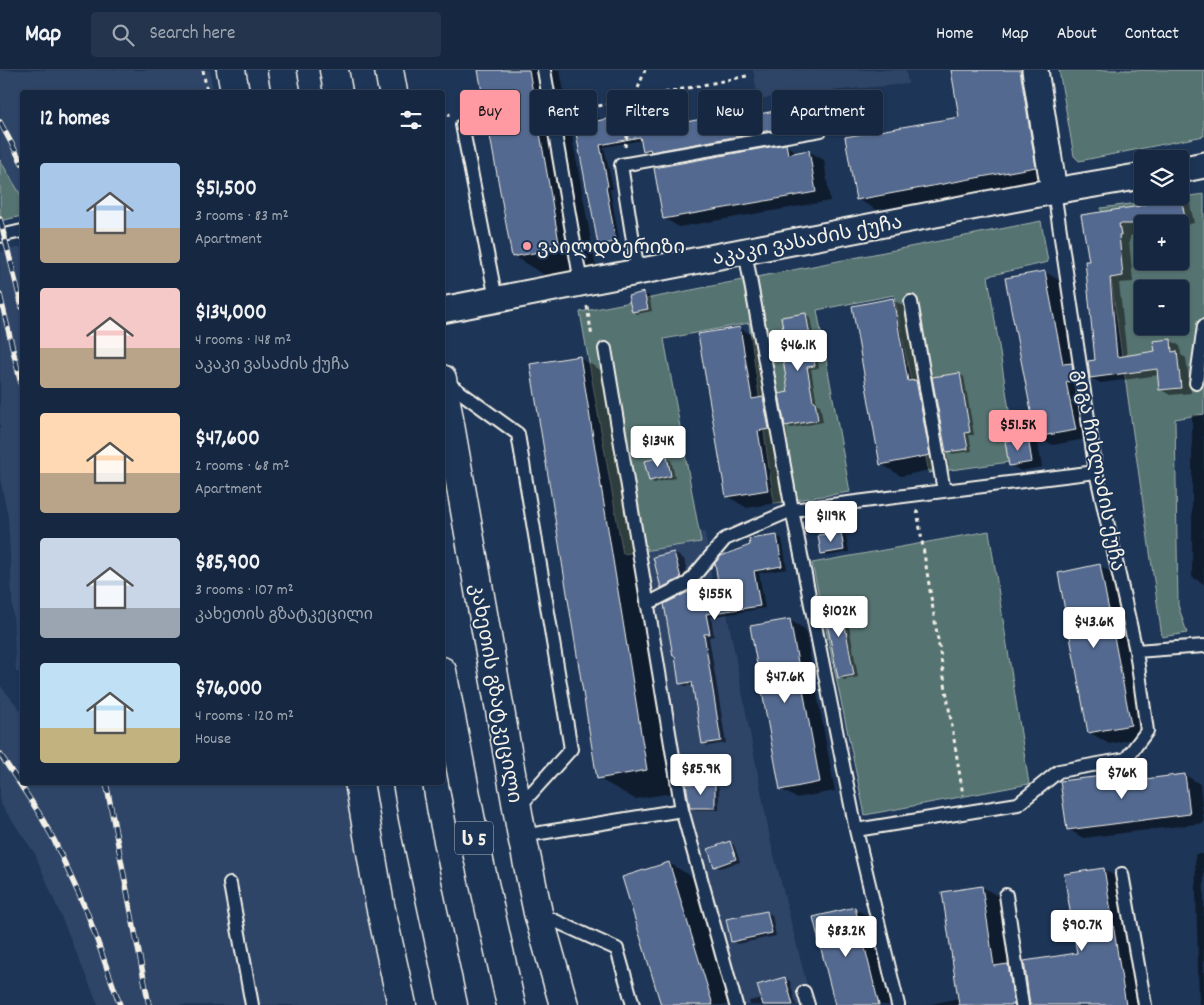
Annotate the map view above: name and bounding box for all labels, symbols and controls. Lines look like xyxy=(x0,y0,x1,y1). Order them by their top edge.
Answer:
search box xyxy=(91,12,441,57)
text: Map xyxy=(25,18,61,52)
icon: search xyxy=(109,21,137,49)
text: Search here xyxy=(149,21,235,48)
text: Home xyxy=(936,22,973,47)
text: Map xyxy=(1001,22,1029,47)
text: About xyxy=(1057,22,1097,47)
text: Contact xyxy=(1125,22,1179,47)
chip: Buy xyxy=(460,90,520,135)
chip: Rent xyxy=(530,90,597,135)
chip: Filters xyxy=(607,90,688,135)
chip: New xyxy=(698,90,762,135)
chip: Apartment xyxy=(772,90,883,135)
text: 12 homes xyxy=(40,105,110,135)
icon: filters xyxy=(397,106,425,134)
map controls xyxy=(1134,150,1189,335)
button: layers xyxy=(1134,150,1189,205)
text: $51,500 xyxy=(195,175,257,205)
icon: home xyxy=(80,183,140,243)
text: 3 rooms · 83 m² xyxy=(195,205,289,228)
street label: აკაკი ვასაძის ქუჩა xyxy=(710,210,905,274)
button: + xyxy=(1134,215,1189,270)
text: Apartment xyxy=(195,228,262,251)
place label: ვაილდბერიზი xyxy=(537,235,685,263)
marker: ვაილდბერიზი xyxy=(521,240,533,252)
button: − xyxy=(1134,280,1189,335)
text: $134,000 xyxy=(195,299,267,329)
icon: home xyxy=(80,308,140,368)
text: 4 rooms · 148 m² xyxy=(195,329,291,352)
pin: $46.1K xyxy=(757,330,839,372)
text: $46.1K xyxy=(780,334,816,357)
text: აკაკი ვასაძის ქუჩა xyxy=(195,354,349,377)
street label: გიგა ჩიხლაძის ქუჩა xyxy=(1064,367,1130,574)
pin: $51.5K xyxy=(977,410,1059,452)
text: $51.5K xyxy=(1000,414,1036,437)
text: $47,600 xyxy=(195,425,260,455)
pin: $134K xyxy=(623,426,693,468)
text: $134K xyxy=(642,430,674,453)
icon: home xyxy=(80,433,140,493)
text: 2 rooms · 68 m² xyxy=(195,455,289,478)
text: Apartment xyxy=(195,478,262,501)
pin: $119K xyxy=(796,500,866,543)
text: $119K xyxy=(816,505,846,528)
text: $85,900 xyxy=(195,549,260,579)
icon: home xyxy=(80,558,140,618)
pin: $155K xyxy=(680,578,750,621)
text: 3 rooms · 107 m² xyxy=(195,579,294,602)
street label: კახეთის გზატკეცილი xyxy=(461,582,527,805)
text: $155K xyxy=(698,583,732,606)
pin: $102K xyxy=(804,596,874,638)
text: $102K xyxy=(822,600,856,623)
text: კახეთის გზატკეცილი xyxy=(195,604,373,627)
pin: $43.6K xyxy=(1053,606,1135,649)
text: $43.6K xyxy=(1074,611,1114,634)
pin: $47.6K xyxy=(744,662,826,704)
text: $47.6K xyxy=(766,666,804,689)
text: $76,000 xyxy=(195,675,262,705)
icon: home xyxy=(80,683,140,743)
text: 4 rooms · 120 m² xyxy=(195,705,294,728)
text: House xyxy=(195,728,231,751)
pin: $85.9K xyxy=(660,754,742,796)
text: $85.9K xyxy=(681,758,721,781)
pin: $76K xyxy=(1092,758,1152,800)
text: $76K xyxy=(1107,762,1137,785)
road number: ს 5 xyxy=(455,821,493,854)
pin: $90.7K xyxy=(1041,910,1123,952)
text: $90.7K xyxy=(1062,914,1102,937)
pin: $83.2K xyxy=(805,916,887,958)
text: $83.2K xyxy=(827,920,865,943)

